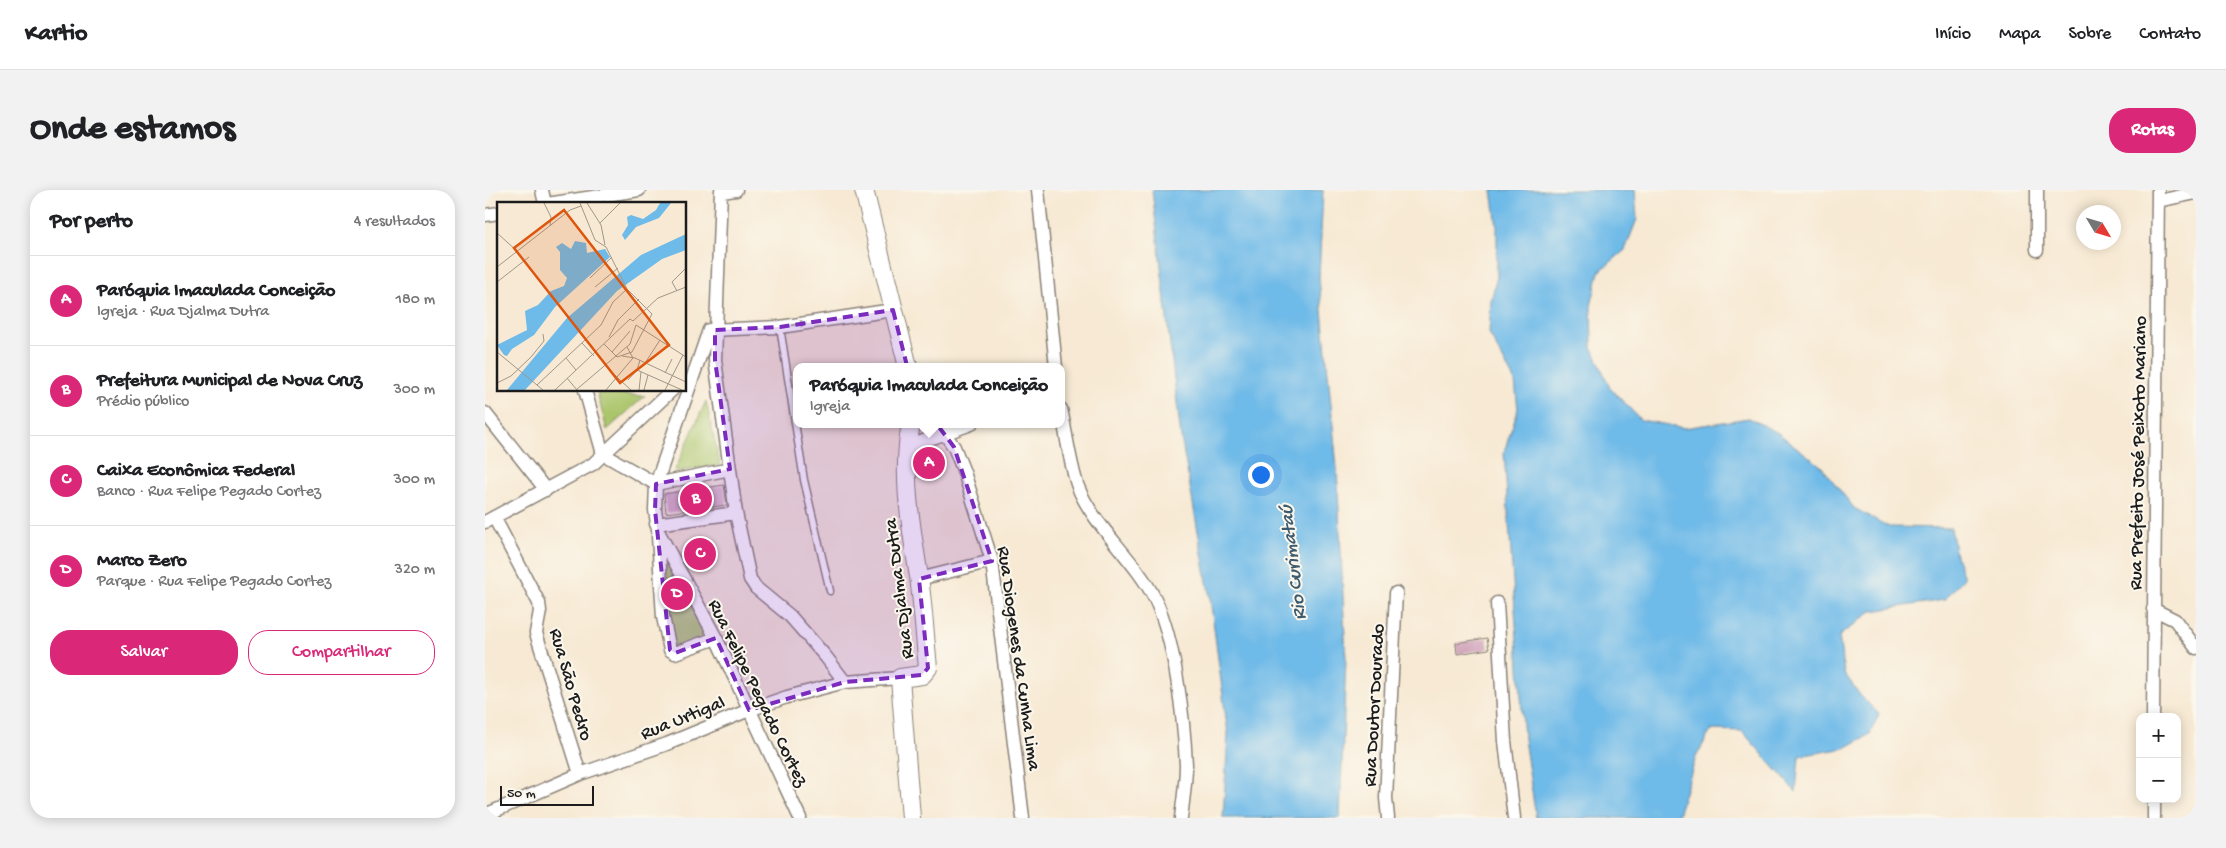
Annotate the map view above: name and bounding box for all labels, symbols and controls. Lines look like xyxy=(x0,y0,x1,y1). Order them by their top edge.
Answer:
text: Kartio xyxy=(25,20,88,49)
text: Início xyxy=(1935,24,1971,45)
text: Mapa xyxy=(1999,24,2040,45)
text: Sobre xyxy=(2068,24,2111,45)
text: Contato xyxy=(2139,24,2201,45)
button: Rotas xyxy=(2109,108,2196,153)
text: Onde estamos xyxy=(30,110,235,151)
inset map xyxy=(497,202,686,391)
north arrow xyxy=(2076,205,2121,250)
text: Por perto xyxy=(50,210,133,235)
text: 4 resultados xyxy=(354,213,435,232)
text: Paróquia Imaculada Conceição xyxy=(97,280,335,303)
text: A xyxy=(61,291,71,310)
text: 180 m xyxy=(396,291,435,310)
text: Igreja · Rua Djalma Dutra xyxy=(97,303,269,322)
street label: Rua Prefeito José Peixoto Mariano xyxy=(2126,316,2153,590)
one-way arrow xyxy=(791,320,807,328)
popup xyxy=(793,363,1065,428)
text: Prefeitura Municipal de Nova Cruz xyxy=(97,370,362,393)
text: Paróquia Imaculada Conceição xyxy=(810,375,1048,398)
text: B xyxy=(62,381,70,400)
text: 300 m xyxy=(393,381,435,400)
text: Prédio público xyxy=(97,393,189,412)
text: Igreja xyxy=(810,398,850,417)
pin: A xyxy=(913,444,945,482)
text: Caixa Econômica Federal xyxy=(97,460,295,483)
your location xyxy=(1248,462,1274,488)
text: C xyxy=(62,471,70,490)
text: 300 m xyxy=(393,471,435,490)
pin: B xyxy=(680,480,712,518)
text: Banco · Rua Felipe Pegado Cortez xyxy=(97,483,321,502)
water label: Rio Curimataú xyxy=(1276,502,1313,621)
street label: Rua Djalma Dutra xyxy=(880,516,921,660)
pin: C xyxy=(684,535,716,573)
street label: Rua Diogenes da Cunha Lima xyxy=(990,545,1045,773)
text: Marco Zero xyxy=(97,550,187,573)
text: D xyxy=(61,561,71,580)
text: 320 m xyxy=(395,561,435,580)
text: Parque · Rua Felipe Pegado Cortez xyxy=(97,573,331,592)
pin: D xyxy=(661,575,693,613)
street label: Rua Felipe Pegado Cortez xyxy=(701,596,812,791)
street label: Rua Doutor Dourado xyxy=(1360,623,1391,787)
street label: Rua São Pedro xyxy=(543,626,597,744)
button: Salvar xyxy=(50,630,238,675)
button: Compartilhar xyxy=(248,630,435,675)
street label: Rua Urtigal xyxy=(638,692,729,747)
map controls xyxy=(2136,713,2181,803)
button: + xyxy=(2136,713,2181,758)
button: − xyxy=(2136,758,2181,803)
scale bar xyxy=(500,783,594,806)
text: 50 m xyxy=(507,786,536,803)

